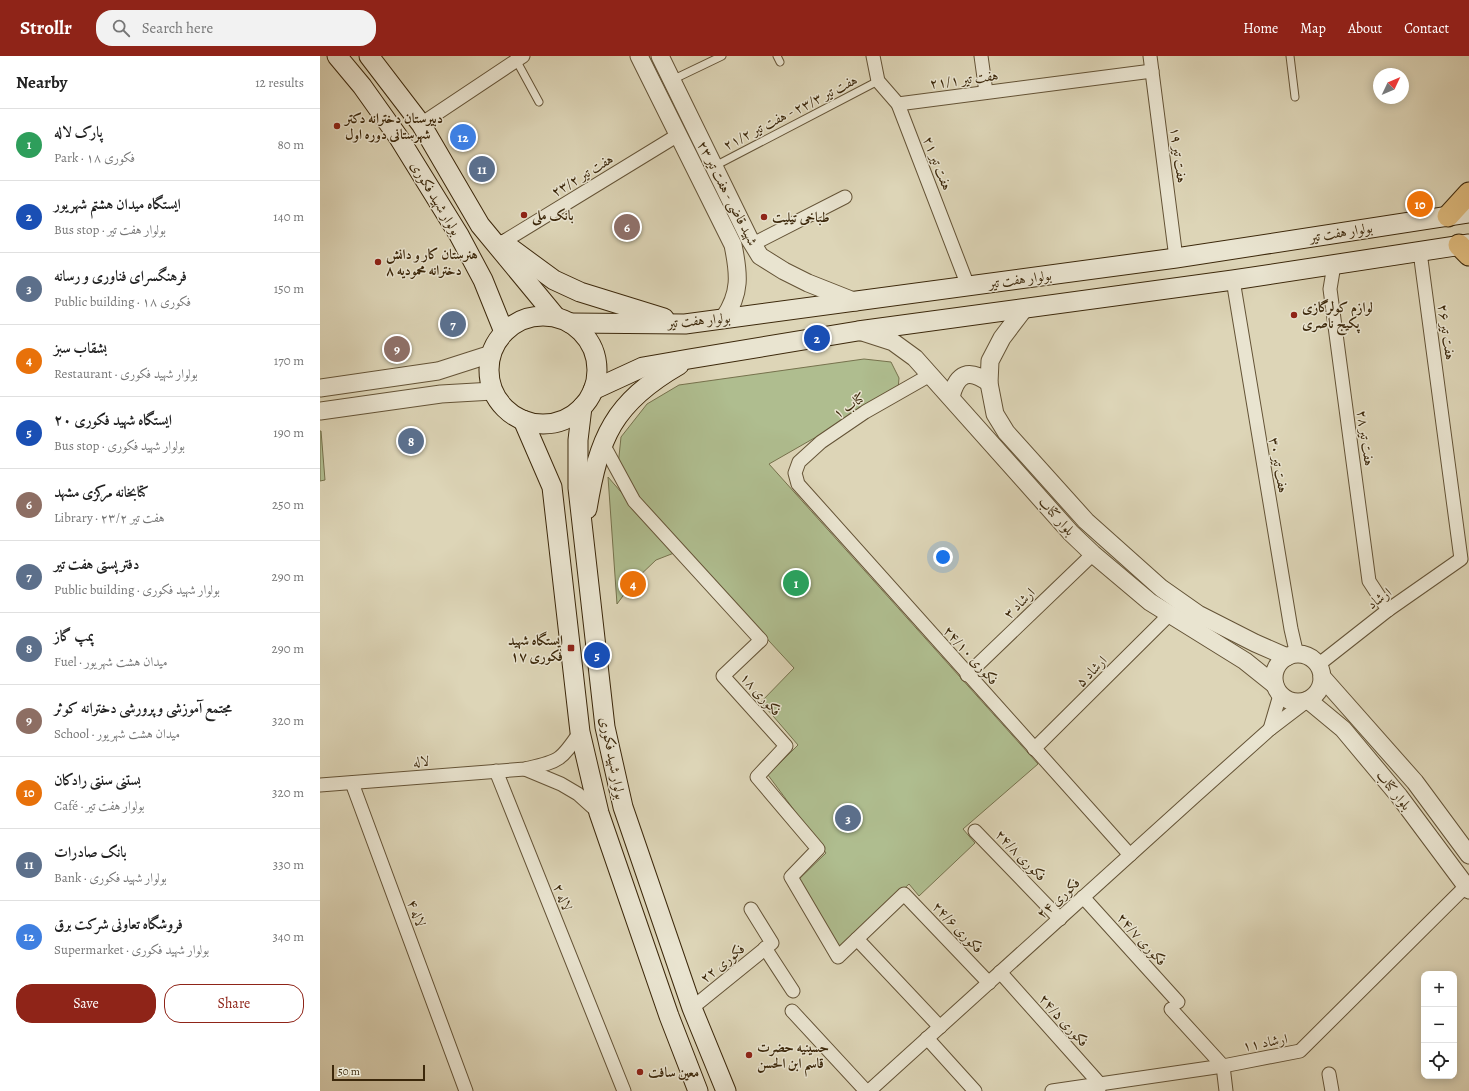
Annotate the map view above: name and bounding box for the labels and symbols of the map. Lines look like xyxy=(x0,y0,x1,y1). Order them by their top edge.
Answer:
street label: هفت تیر ۲۱/۱ xyxy=(929,66,999,93)
north arrow xyxy=(1373,68,1409,104)
street label: هفت تیر ۲۳/۳ - هفت تیر ۲۱/۲ xyxy=(720,70,861,155)
place label: دبیرستان دخترانه دکتر شهرستانی دوره اول xyxy=(343,109,443,144)
marker: دبیرستان دخترانه دکتر شهرستانی دوره اول xyxy=(332,121,342,131)
pin: 12 xyxy=(450,122,476,152)
street label: هفت تیر ۱۹ xyxy=(1166,126,1191,184)
street label: هفت تیر ۲۱ xyxy=(919,134,956,193)
street label: شهید قاضی - هفت تیر ۲۳ xyxy=(693,137,762,249)
street label: هفت تیر ۲۳/۲ xyxy=(548,150,617,201)
pin: 11 xyxy=(469,154,495,184)
street label: بولوار شهید فکوری xyxy=(406,157,465,239)
pin: 10 xyxy=(1407,189,1433,219)
place label: بانک ملی xyxy=(531,206,574,226)
place label: طباخی تیلیت xyxy=(772,208,830,227)
marker: بانک ملی xyxy=(519,210,529,220)
pin: 6 xyxy=(614,212,640,242)
marker: طباخی تیلیت xyxy=(759,212,769,222)
street label: بولوار هفت تیر xyxy=(1306,218,1374,247)
place label: هنرستان کار و دانش دخترانه محمودیه ۸ xyxy=(386,245,478,280)
marker: هنرستان کار و دانش دخترانه محمودیه ۸ xyxy=(373,257,383,267)
street label: بولوار هفت تیر xyxy=(985,266,1053,294)
place label: لوازم کولرگازی پکیج ناصری xyxy=(1302,298,1373,336)
street label: هفت تیر ۲۶ xyxy=(1433,303,1460,361)
street label: بولوار هفت تیر xyxy=(665,308,732,333)
pin: 7 xyxy=(440,309,466,339)
marker: لوازم کولرگازی پکیج ناصری xyxy=(1289,310,1299,320)
pin: 2 xyxy=(804,323,830,353)
pin: 9 xyxy=(384,334,410,364)
street label: کتاب ۱ xyxy=(829,388,869,423)
street label: هفت تیر ۲۸ xyxy=(1352,409,1379,467)
pin: 8 xyxy=(398,426,424,456)
street label: هفت تیر ۳۰ xyxy=(1264,436,1293,494)
street label: بلوار کتاب xyxy=(1034,493,1079,540)
your location xyxy=(933,547,953,567)
pin: 1 xyxy=(783,568,809,598)
pin: 4 xyxy=(620,569,646,599)
street label: ارشاد xyxy=(1363,583,1395,614)
street label: ارشاد ۳ xyxy=(999,584,1039,623)
street label: فکوری ۲۴/۱۰ xyxy=(939,622,1002,689)
place label: ایستگاه شهید فکوری ۱۷ xyxy=(508,631,563,666)
pin: 5 xyxy=(584,640,610,670)
marker: ایستگاه شهید فکوری ۱۷ xyxy=(566,643,576,653)
street label: ارشاد ۵ xyxy=(1072,652,1111,691)
street label: فکوری ١٨ xyxy=(736,668,785,720)
street label: بولوار شهید فکوری xyxy=(595,715,630,801)
street label: لاله xyxy=(412,751,430,772)
street label: بلوار کتاب xyxy=(1372,766,1416,815)
pin: 3 xyxy=(835,803,861,833)
street label: فکوری ۲۴/۸ xyxy=(991,825,1050,885)
street label: فکوری ۲۴ xyxy=(1032,874,1084,923)
street label: لاله ۲ xyxy=(549,881,577,914)
street label: لاله ۴ xyxy=(403,897,430,929)
street label: فکوری ۲۴/۶ xyxy=(928,897,987,957)
street label: فکوری ۲۴/۷ xyxy=(1113,909,1171,970)
street label: فکوری ۲۲ xyxy=(696,939,749,987)
street label: فکوری ۲۴/۵ xyxy=(1035,990,1093,1051)
street label: ارشاد ۱۱ xyxy=(1241,1029,1289,1056)
place label: حسینیه حضرت قاسم ابن الحسن xyxy=(757,1038,829,1077)
marker: حسینیه حضرت قاسم ابن الحسن xyxy=(744,1050,754,1060)
scale bar xyxy=(332,1063,425,1082)
place label: معین سافت xyxy=(648,1063,699,1082)
marker: معین سافت xyxy=(635,1067,645,1077)

